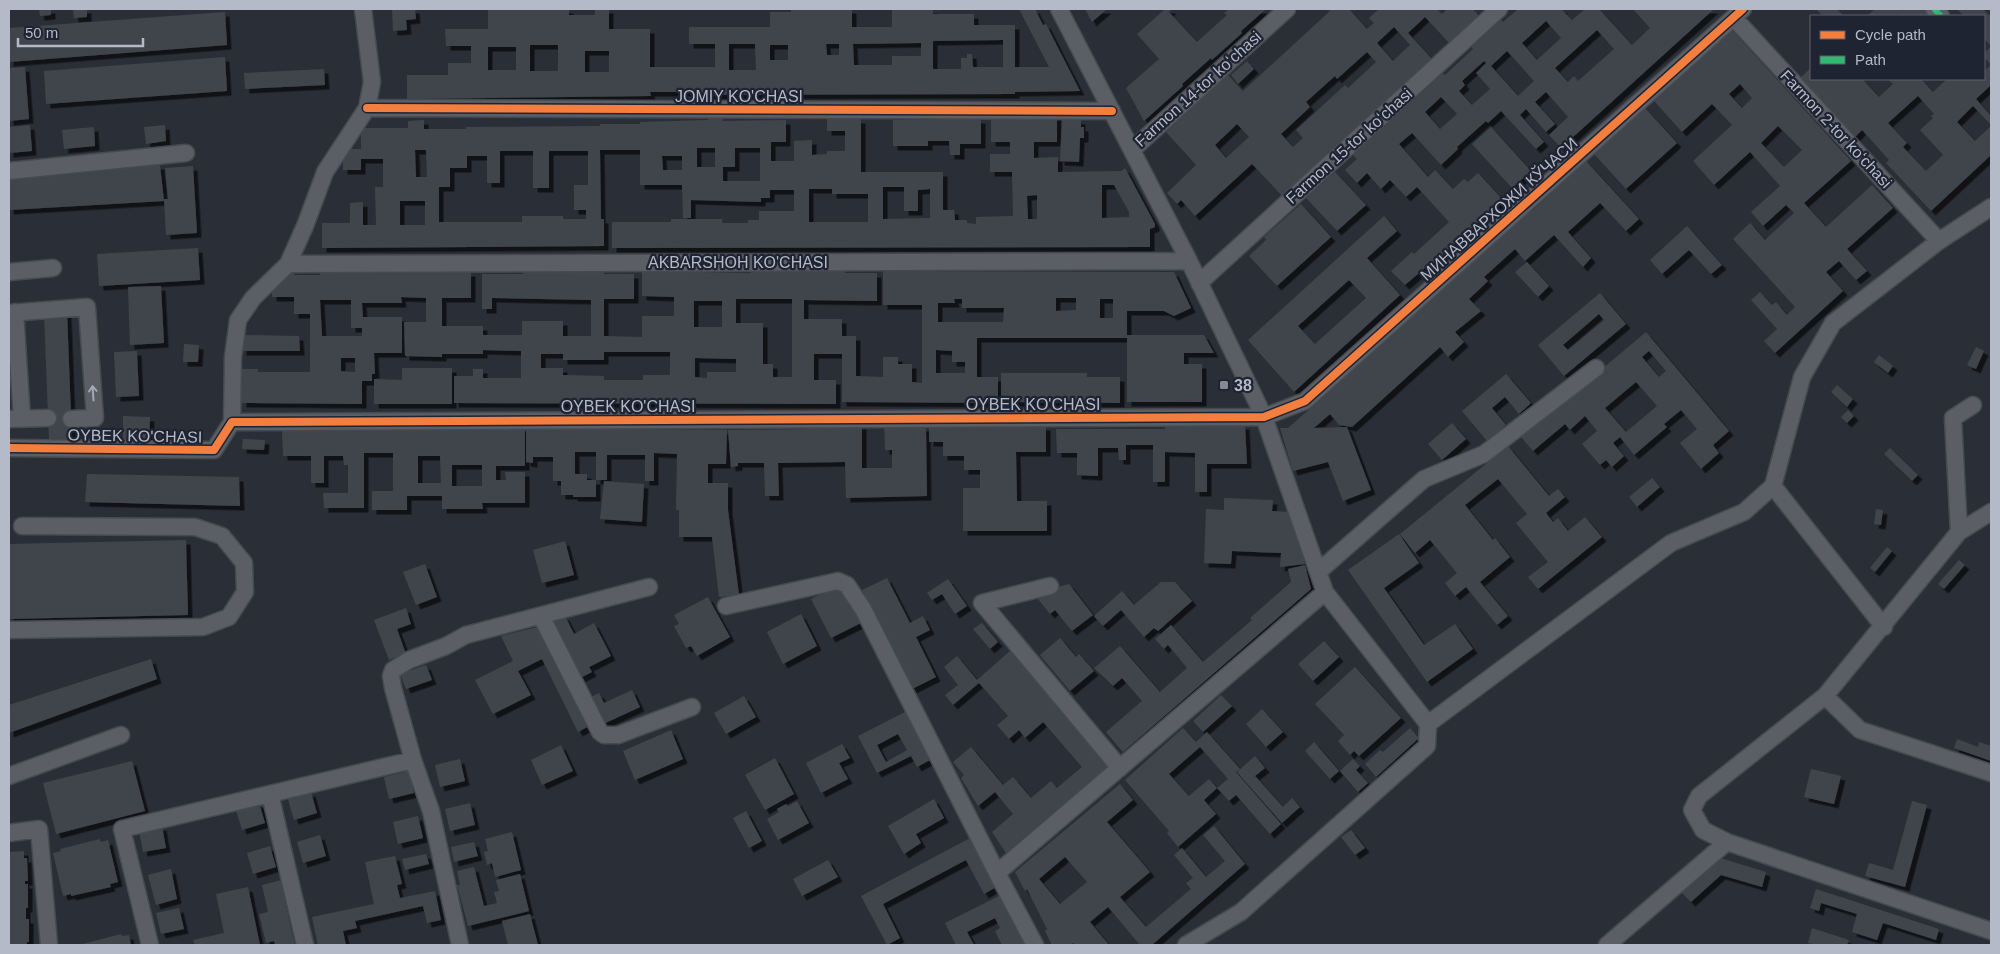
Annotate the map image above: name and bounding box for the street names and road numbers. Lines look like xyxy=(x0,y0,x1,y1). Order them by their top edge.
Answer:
street label: Farmon 14-tor koʻchasi xyxy=(1132,28,1264,150)
street label: Farmon 2-tor koʻchasi xyxy=(1777,67,1895,191)
street label: Farmon 15-tor koʻchasi xyxy=(1283,85,1415,207)
street label: JOMIY KO'CHASI xyxy=(675,88,803,105)
street label: МИНАВВАРХОЖИ КЎЧАСИ xyxy=(1416,133,1581,284)
street label: AKBARSHOH KO'CHASI xyxy=(648,254,828,271)
street label: OYBEK KO'CHASI xyxy=(966,396,1100,413)
street label: OYBEK KO'CHASI xyxy=(561,398,695,415)
street label: OYBEK KO'CHASI xyxy=(68,426,202,446)

